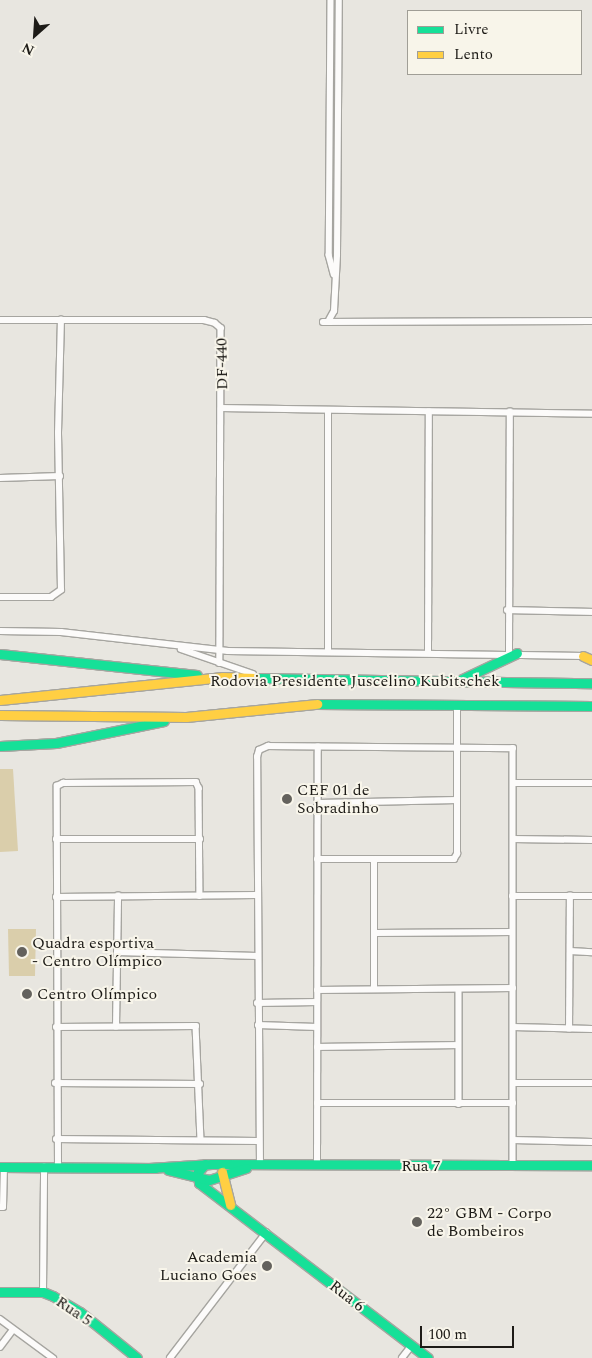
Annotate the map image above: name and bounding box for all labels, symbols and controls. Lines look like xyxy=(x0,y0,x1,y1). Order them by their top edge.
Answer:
north arrow xyxy=(10,10,60,60)
legend xyxy=(407,10,582,75)
text: Livre xyxy=(454,18,489,41)
text: N xyxy=(18,37,38,61)
text: Lento xyxy=(454,43,493,66)
street label: DF-440 xyxy=(212,338,232,390)
street label: Rodovia Presidente Juscelino Kubitschek xyxy=(210,671,500,691)
place label: CEF 01 de Sobradinho xyxy=(297,780,379,818)
marker: CEF 01 de Sobradinho xyxy=(281,793,293,805)
place label: Quadra esportiva - Centro Olímpico xyxy=(32,933,162,971)
marker: Quadra esportiva - Centro Olímpico xyxy=(16,946,28,958)
place label: Centro Olímpico xyxy=(37,984,157,1004)
marker: Centro Olímpico xyxy=(21,988,33,1000)
street label: Rua 7 xyxy=(401,1156,441,1176)
place label: 22° GBM - Corpo de Bombeiros xyxy=(427,1203,552,1241)
marker: 22° GBM - Corpo de Bombeiros xyxy=(411,1216,423,1228)
place label: Academia Luciano Goes xyxy=(160,1247,257,1285)
marker: Academia Luciano Goes xyxy=(261,1260,273,1272)
street label: Rua 6 xyxy=(326,1276,368,1316)
street label: Rua 5 xyxy=(52,1292,96,1330)
scale bar xyxy=(422,1316,516,1348)
text: 100 m xyxy=(428,1323,467,1346)

